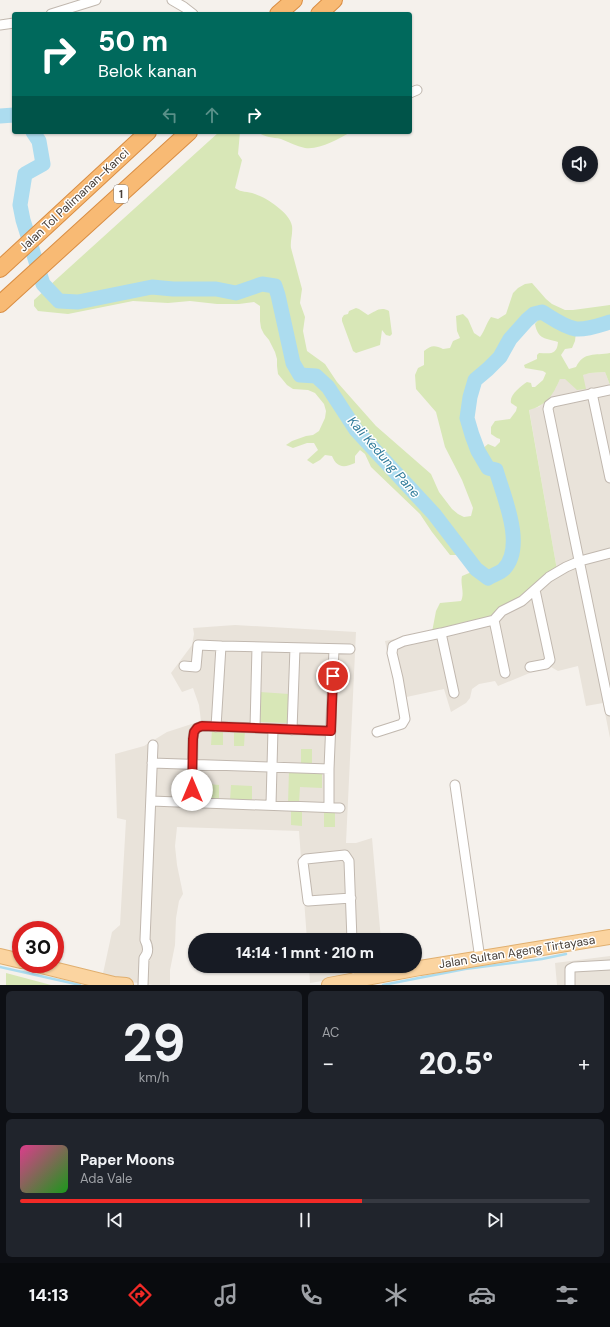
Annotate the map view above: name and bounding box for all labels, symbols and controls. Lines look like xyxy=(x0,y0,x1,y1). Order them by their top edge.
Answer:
text: 50 m xyxy=(98,23,168,60)
icon: right xyxy=(32,28,84,80)
text: Belok kanan xyxy=(98,59,197,83)
icon: left xyxy=(159,104,181,126)
icon: ahead xyxy=(201,104,223,126)
icon: right xyxy=(243,104,265,126)
street label: Jalan Tol Palimanan–Kanci xyxy=(16,145,132,255)
map controls xyxy=(562,146,598,182)
button: sound xyxy=(562,146,598,182)
road number: 1 xyxy=(114,185,128,203)
water label: Kali Kedung Pane xyxy=(344,413,424,501)
pin xyxy=(316,659,350,693)
icon: arrive xyxy=(322,665,344,687)
position arrow xyxy=(171,769,213,811)
speed limit sign: 30 xyxy=(12,921,64,973)
street label: Jalan Sultan Ageng Tirtayasa xyxy=(438,932,596,972)
text: 14:14 · 1 mnt · 210 m xyxy=(236,943,374,963)
text: 29 xyxy=(123,1009,185,1077)
text: AC xyxy=(322,1024,339,1041)
text: 20.5° xyxy=(419,1044,493,1083)
text: − xyxy=(322,1049,334,1078)
text: + xyxy=(578,1049,590,1078)
text: km/h xyxy=(139,1069,169,1086)
text: Paper Moons xyxy=(80,1150,175,1170)
text: Ada Vale xyxy=(80,1170,132,1187)
icon: previous xyxy=(104,1209,126,1231)
icon: pause xyxy=(294,1209,316,1231)
icon: next xyxy=(484,1209,506,1231)
icon: directions xyxy=(126,1281,154,1309)
icon: music xyxy=(212,1281,240,1309)
icon: phone xyxy=(297,1281,325,1309)
icon: climate xyxy=(382,1281,410,1309)
icon: car xyxy=(468,1281,496,1309)
icon: filters xyxy=(553,1281,581,1309)
text: 14:13 xyxy=(29,1283,69,1307)

